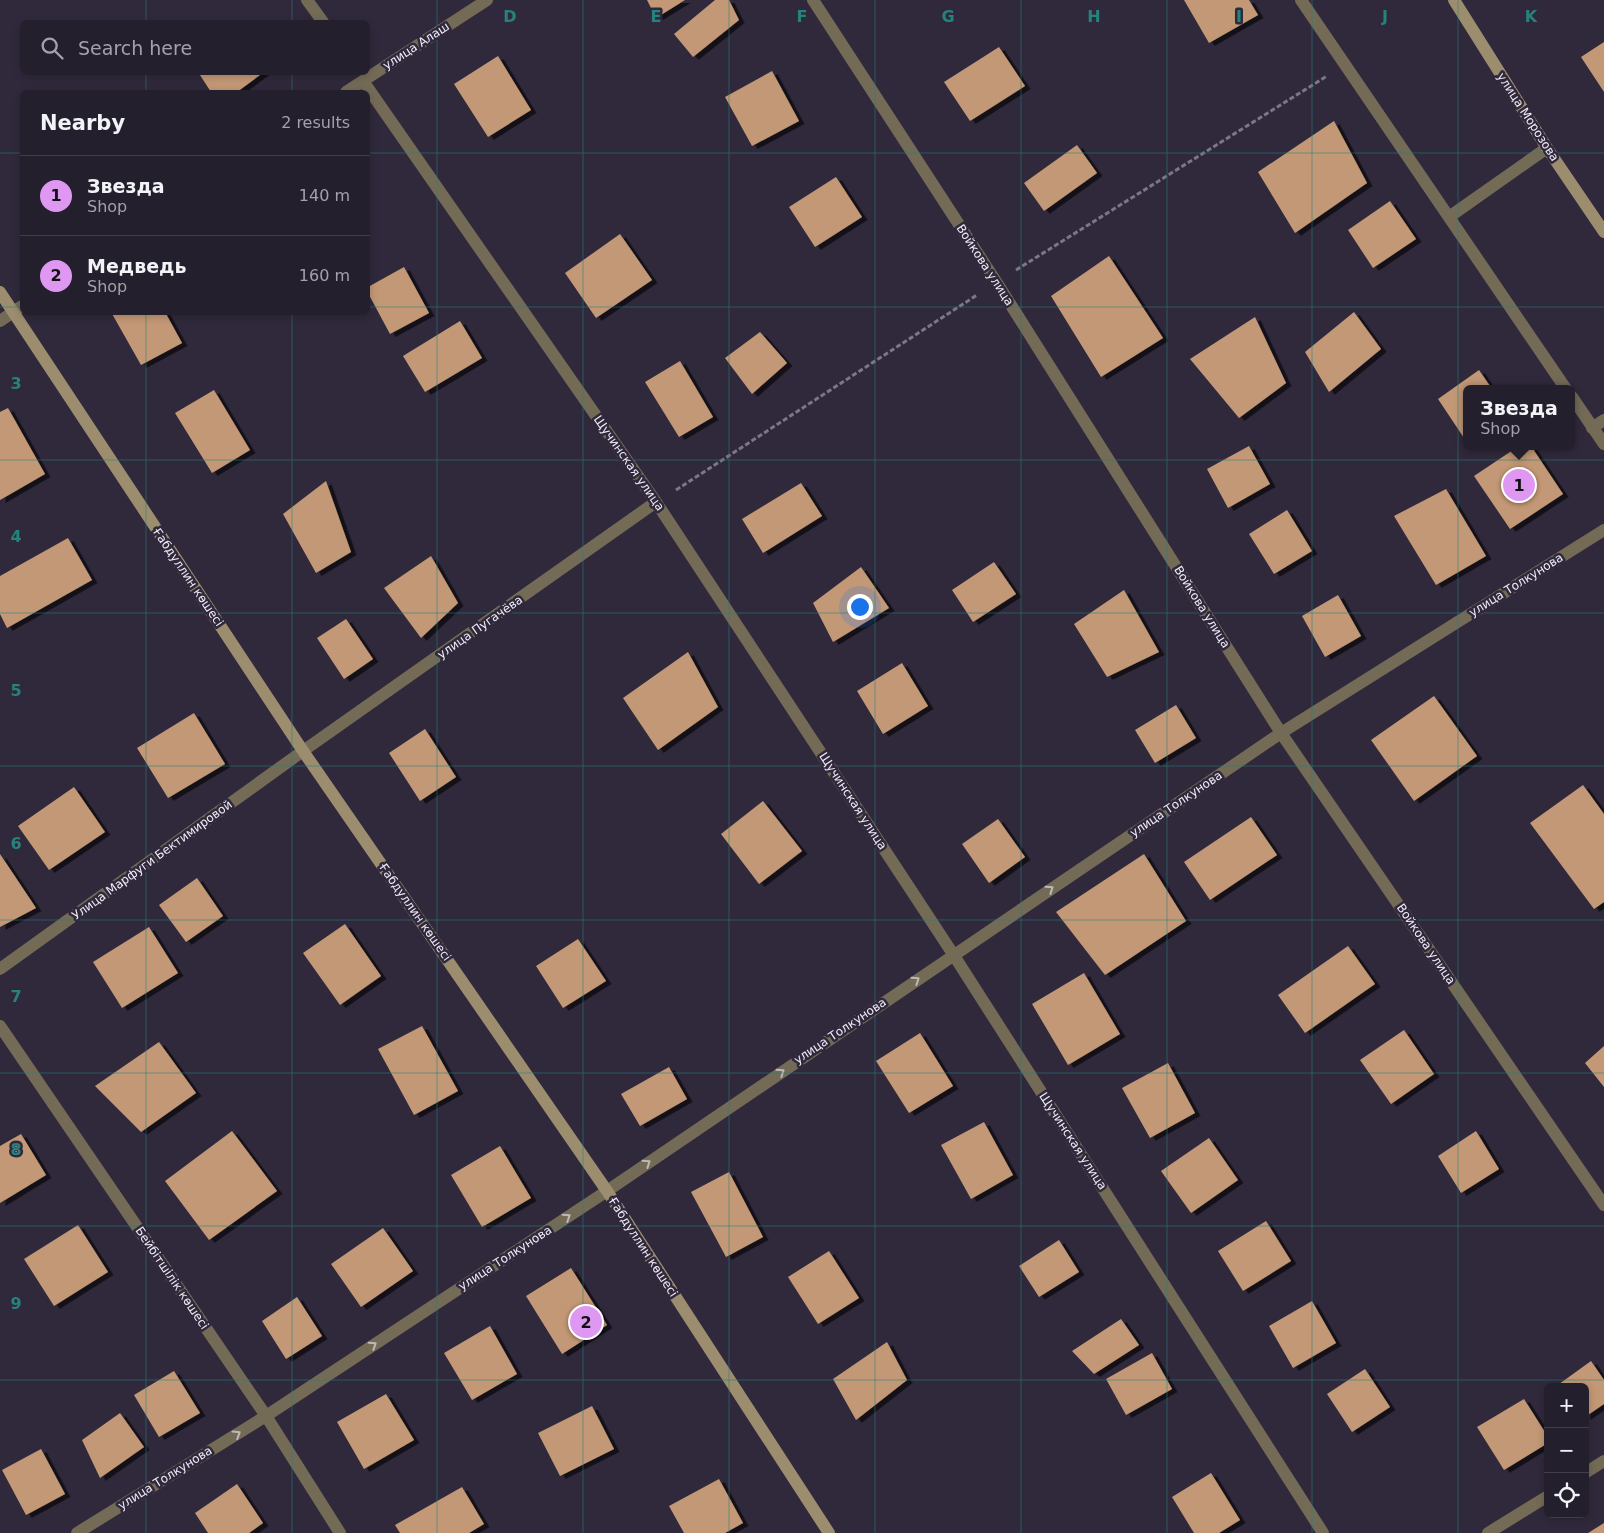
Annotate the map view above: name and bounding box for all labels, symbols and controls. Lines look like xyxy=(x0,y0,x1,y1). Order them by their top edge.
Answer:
text: D xyxy=(503,7,517,26)
text: E xyxy=(651,7,661,26)
text: F xyxy=(797,7,807,26)
text: G xyxy=(941,7,955,26)
text: H xyxy=(1087,7,1101,26)
text: I xyxy=(1236,7,1242,26)
text: J xyxy=(1381,7,1388,26)
text: K xyxy=(1525,7,1538,26)
street label: улица Алаш xyxy=(380,19,452,73)
search box xyxy=(20,20,370,75)
icon: search xyxy=(38,34,66,62)
text: Search here xyxy=(78,37,192,59)
street label: улица Морозова xyxy=(1494,70,1562,164)
text: Nearby xyxy=(40,111,125,135)
text: 2 results xyxy=(281,113,350,132)
text: Звезда xyxy=(87,175,165,197)
text: 1 xyxy=(50,186,62,205)
text: 140 m xyxy=(299,186,350,205)
text: Shop xyxy=(87,197,127,216)
street label: Войкова улица xyxy=(953,222,1017,308)
text: Медведь xyxy=(87,255,186,277)
text: 2 xyxy=(50,266,62,285)
text: 160 m xyxy=(299,266,350,285)
text: Shop xyxy=(87,277,127,296)
text: 3 xyxy=(10,374,22,393)
popup xyxy=(1463,385,1575,450)
text: Звезда xyxy=(1480,397,1558,419)
street label: Щучинская улица xyxy=(591,413,667,513)
text: Shop xyxy=(1480,419,1520,438)
pin: 1 xyxy=(1503,466,1535,504)
street label: Ғабдуллин көшесі xyxy=(150,525,226,629)
text: 4 xyxy=(10,527,22,546)
street label: улица Толкунова xyxy=(1466,550,1566,620)
street label: Войкова улица xyxy=(1171,563,1233,651)
street label: улица Пугачёва xyxy=(435,592,525,662)
your location xyxy=(847,594,873,620)
text: 5 xyxy=(10,681,22,700)
street label: Щучинская улица xyxy=(816,750,890,852)
street label: улица Толкунова xyxy=(1127,768,1225,840)
street label: Улица Марфуги Бектимировой xyxy=(69,797,235,923)
text: 6 xyxy=(10,834,22,853)
street label: Ғабдуллин көшесі xyxy=(376,860,454,964)
one-way arrow xyxy=(1044,886,1054,895)
street label: Войкова улица xyxy=(1394,901,1458,987)
one-way arrow xyxy=(910,977,919,986)
text: 7 xyxy=(10,987,22,1006)
street label: улица Толкунова xyxy=(791,995,889,1067)
one-way arrow xyxy=(776,1069,785,1078)
street label: Щучинская улица xyxy=(1036,1090,1110,1192)
text: 8 xyxy=(10,1140,22,1159)
one-way arrow xyxy=(642,1160,651,1169)
street label: Ғабдуллин көшесі xyxy=(606,1195,680,1299)
one-way arrow xyxy=(562,1214,571,1223)
street label: улица Толкунова xyxy=(456,1223,554,1293)
street label: Бейбітшілік көшесі xyxy=(133,1224,211,1332)
text: 9 xyxy=(10,1294,22,1313)
pin: 2 xyxy=(570,1303,602,1341)
one-way arrow xyxy=(368,1342,377,1351)
map controls xyxy=(1544,1383,1589,1518)
button: + xyxy=(1544,1383,1589,1428)
button: − xyxy=(1544,1428,1589,1473)
one-way arrow xyxy=(232,1430,241,1440)
street label: улица Толкунова xyxy=(115,1443,215,1513)
button: locate xyxy=(1544,1473,1589,1518)

